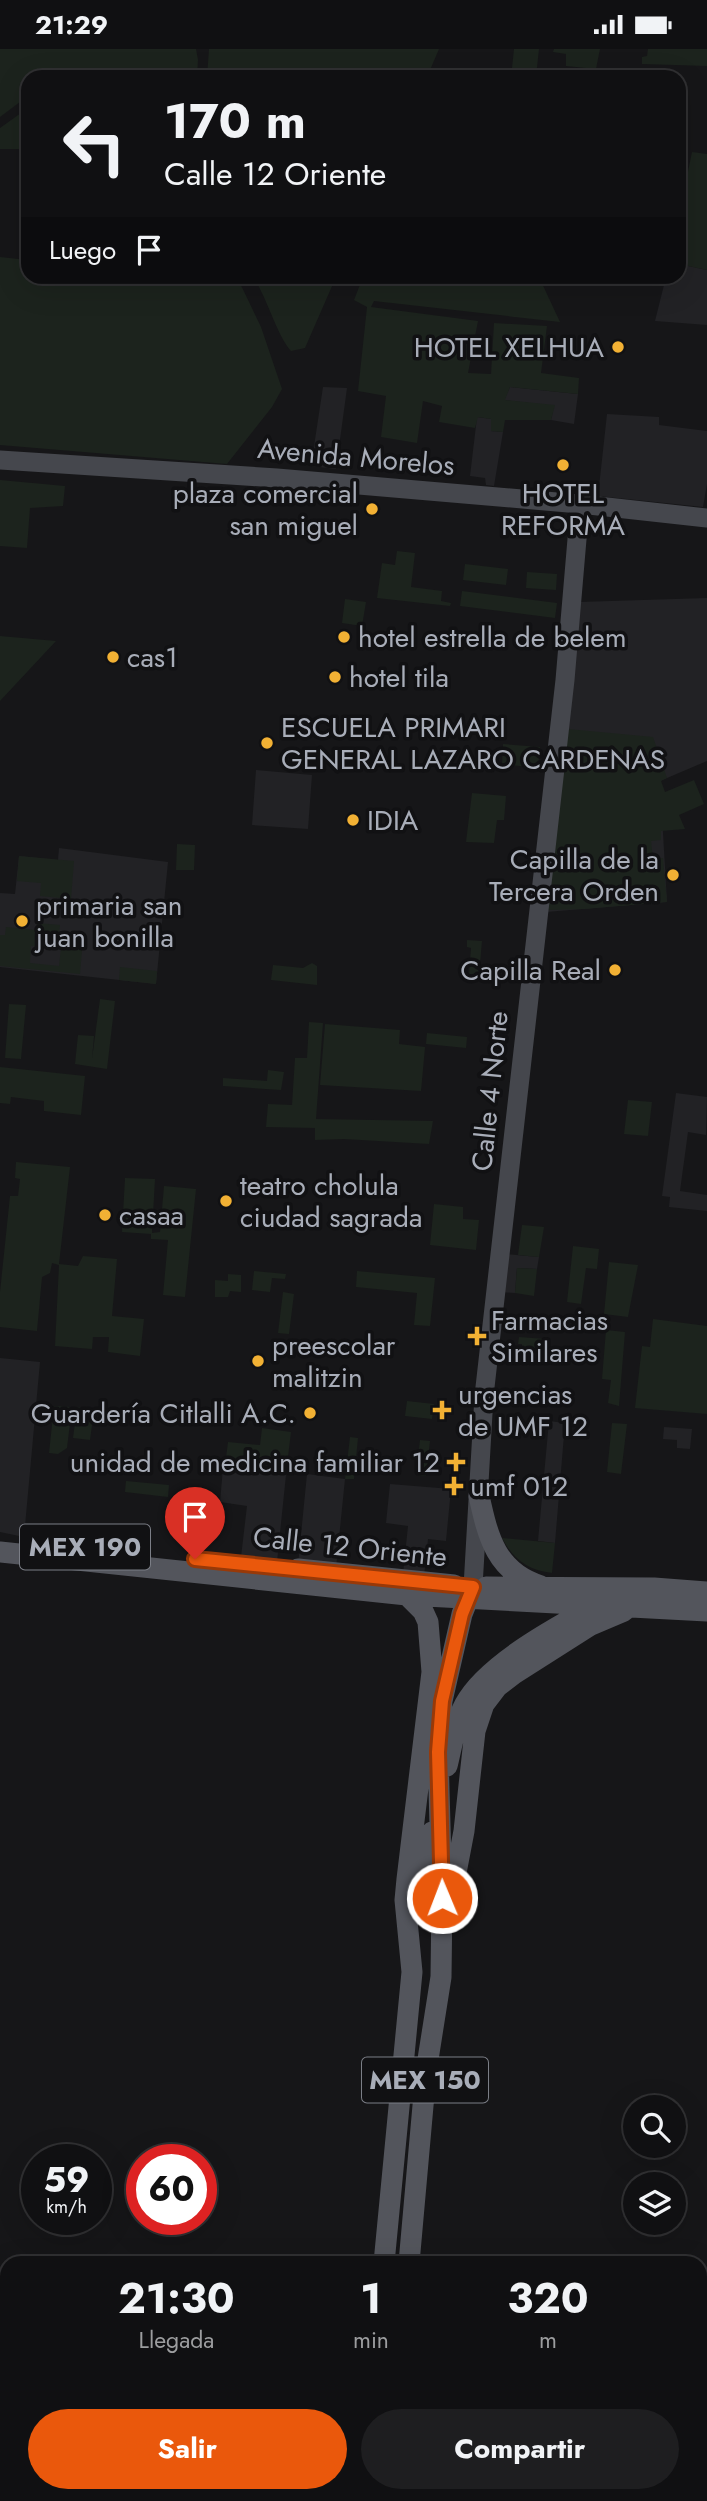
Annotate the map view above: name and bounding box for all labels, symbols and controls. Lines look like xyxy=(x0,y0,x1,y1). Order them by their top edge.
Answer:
text: 21:29 xyxy=(35,6,108,44)
text: 170 m xyxy=(164,86,306,156)
icon: left xyxy=(49,98,140,189)
text: Calle 12 Oriente xyxy=(164,151,386,197)
text: Luego xyxy=(49,231,116,269)
icon: arrive xyxy=(130,231,168,269)
place label: HOTEL XELHUA xyxy=(414,327,605,368)
marker: HOTEL XELHUA xyxy=(610,339,626,355)
street label: Avenida Morelos xyxy=(256,428,456,486)
marker: HOTEL REFORMA xyxy=(555,457,571,473)
place label: plaza comercial san miguel xyxy=(173,473,358,546)
place label: HOTEL REFORMA xyxy=(501,473,626,546)
marker: plaza comercial san miguel xyxy=(364,501,380,517)
place label: hotel estrella de belem xyxy=(358,617,627,658)
marker: hotel estrella de belem xyxy=(336,629,352,645)
place label: cas1 xyxy=(127,637,178,678)
marker: cas1 xyxy=(105,649,121,665)
place label: hotel tila xyxy=(349,657,449,698)
marker: hotel tila xyxy=(327,669,343,685)
place label: ESCUELA PRIMARI GENERAL LAZARO CARDENAS xyxy=(281,707,665,780)
marker: ESCUELA PRIMARI GENERAL LAZARO CARDENAS xyxy=(259,735,275,751)
place label: IDIA xyxy=(367,800,419,841)
marker: IDIA xyxy=(345,812,361,828)
place label: Capilla de la Tercera Orden xyxy=(489,839,659,912)
marker: Capilla de la Tercera Orden xyxy=(665,867,681,883)
place label: primaria san juan bonilla xyxy=(34,885,182,958)
marker: primaria san juan bonilla xyxy=(14,913,30,929)
place label: Capilla Real xyxy=(460,950,601,991)
marker: Capilla Real xyxy=(607,962,623,978)
street label: Calle 4 Norte xyxy=(461,1009,519,1173)
place label: teatro cholula ciudad sagrada xyxy=(240,1165,422,1238)
marker: teatro cholula ciudad sagrada xyxy=(218,1193,234,1209)
place label: casaa xyxy=(119,1195,184,1236)
marker: casaa xyxy=(97,1207,113,1223)
place label: Farmacias Similares xyxy=(491,1300,608,1373)
place label: preescolar malitzin xyxy=(272,1325,396,1398)
marker: Farmacias Similares xyxy=(469,1328,485,1344)
marker: preescolar malitzin xyxy=(250,1353,266,1369)
place label: urgencias de UMF 12 xyxy=(458,1374,588,1447)
place label: Guardería Citlalli A.C. xyxy=(31,1393,296,1434)
marker: urgencias de UMF 12 xyxy=(432,1400,452,1420)
marker: Guardería Citlalli A.C. xyxy=(302,1405,318,1421)
place label: unidad de medicina familiar 12 xyxy=(70,1442,440,1483)
marker: unidad de medicina familiar 12 xyxy=(446,1452,466,1472)
place label: umf 012 xyxy=(470,1466,568,1507)
marker: umf 012 xyxy=(444,1476,464,1496)
pin xyxy=(165,1487,225,1559)
icon: arrive xyxy=(176,1498,214,1536)
street label: Calle 12 Oriente xyxy=(251,1516,449,1578)
road number: MEX 190 xyxy=(20,1525,150,1569)
position arrow xyxy=(405,1861,479,1935)
road number: MEX 150 xyxy=(362,2057,488,2103)
map controls xyxy=(623,2095,686,2235)
button: search xyxy=(623,2095,686,2158)
speed limit sign: 60 xyxy=(126,2144,217,2235)
text: 59 xyxy=(44,2155,90,2205)
button: layers xyxy=(623,2172,686,2235)
text: km/h xyxy=(46,2194,87,2220)
text: 21:30 xyxy=(118,2268,235,2329)
text: 1 xyxy=(360,2268,382,2329)
text: 320 xyxy=(507,2268,589,2329)
text: Llegada xyxy=(139,2323,214,2357)
text: min xyxy=(353,2323,389,2357)
text: m xyxy=(539,2323,557,2357)
button: Salir xyxy=(28,2409,347,2489)
button: Compartir xyxy=(361,2409,679,2489)

